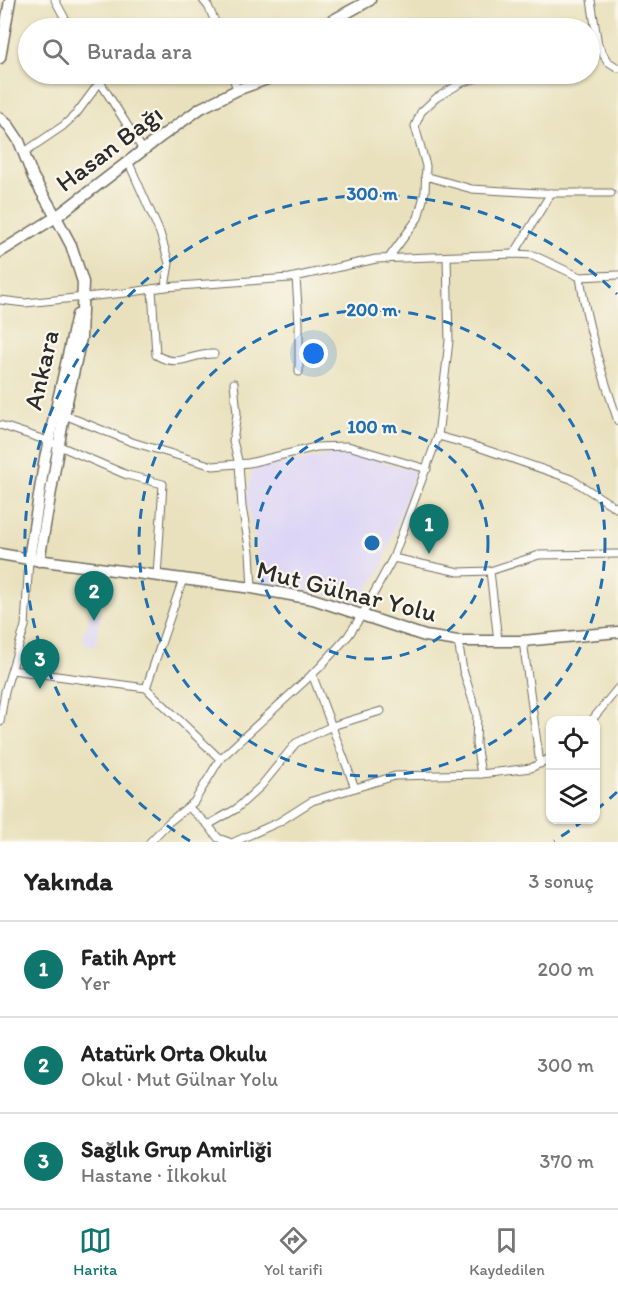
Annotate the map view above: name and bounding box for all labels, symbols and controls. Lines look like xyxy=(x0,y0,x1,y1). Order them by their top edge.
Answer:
search box xyxy=(18,18,600,84)
icon: search xyxy=(39,35,72,68)
text: Burada ara xyxy=(87,38,192,65)
street label: Hasan Bağı xyxy=(49,97,169,199)
text: 300 m xyxy=(346,183,398,205)
text: 200 m xyxy=(347,299,398,321)
street label: Ankara xyxy=(16,327,66,413)
your location xyxy=(299,339,328,368)
text: 100 m xyxy=(347,416,398,438)
pin: 1 xyxy=(410,504,448,554)
centre of rings xyxy=(362,533,382,553)
street label: Mut Gülnar Yolu xyxy=(254,553,440,629)
pin: 2 xyxy=(74,572,113,621)
pin: 3 xyxy=(20,640,60,689)
map controls xyxy=(546,716,600,824)
button: locate xyxy=(546,716,600,770)
button: layers xyxy=(546,770,600,824)
text: Yakında xyxy=(24,865,113,897)
text: 3 sonuç xyxy=(529,869,594,893)
text: Fatih Aprt xyxy=(81,944,176,971)
text: 1 xyxy=(39,957,48,981)
text: 200 m xyxy=(538,957,594,981)
text: Yer xyxy=(81,971,110,995)
text: Atatürk Orta Okulu xyxy=(81,1040,267,1067)
text: 2 xyxy=(38,1053,49,1077)
text: 300 m xyxy=(537,1053,594,1077)
text: Okul · Mut Gülnar Yolu xyxy=(81,1067,278,1091)
text: Sağlık Grup Amirliği xyxy=(81,1136,272,1163)
text: 3 xyxy=(38,1149,49,1173)
text: 370 m xyxy=(540,1149,594,1173)
text: Hastane · İlkokul xyxy=(81,1163,227,1187)
tab: Harita xyxy=(73,1224,117,1279)
tab: Yol tarifi xyxy=(264,1224,323,1279)
tab: Kaydedilen xyxy=(469,1224,545,1279)

